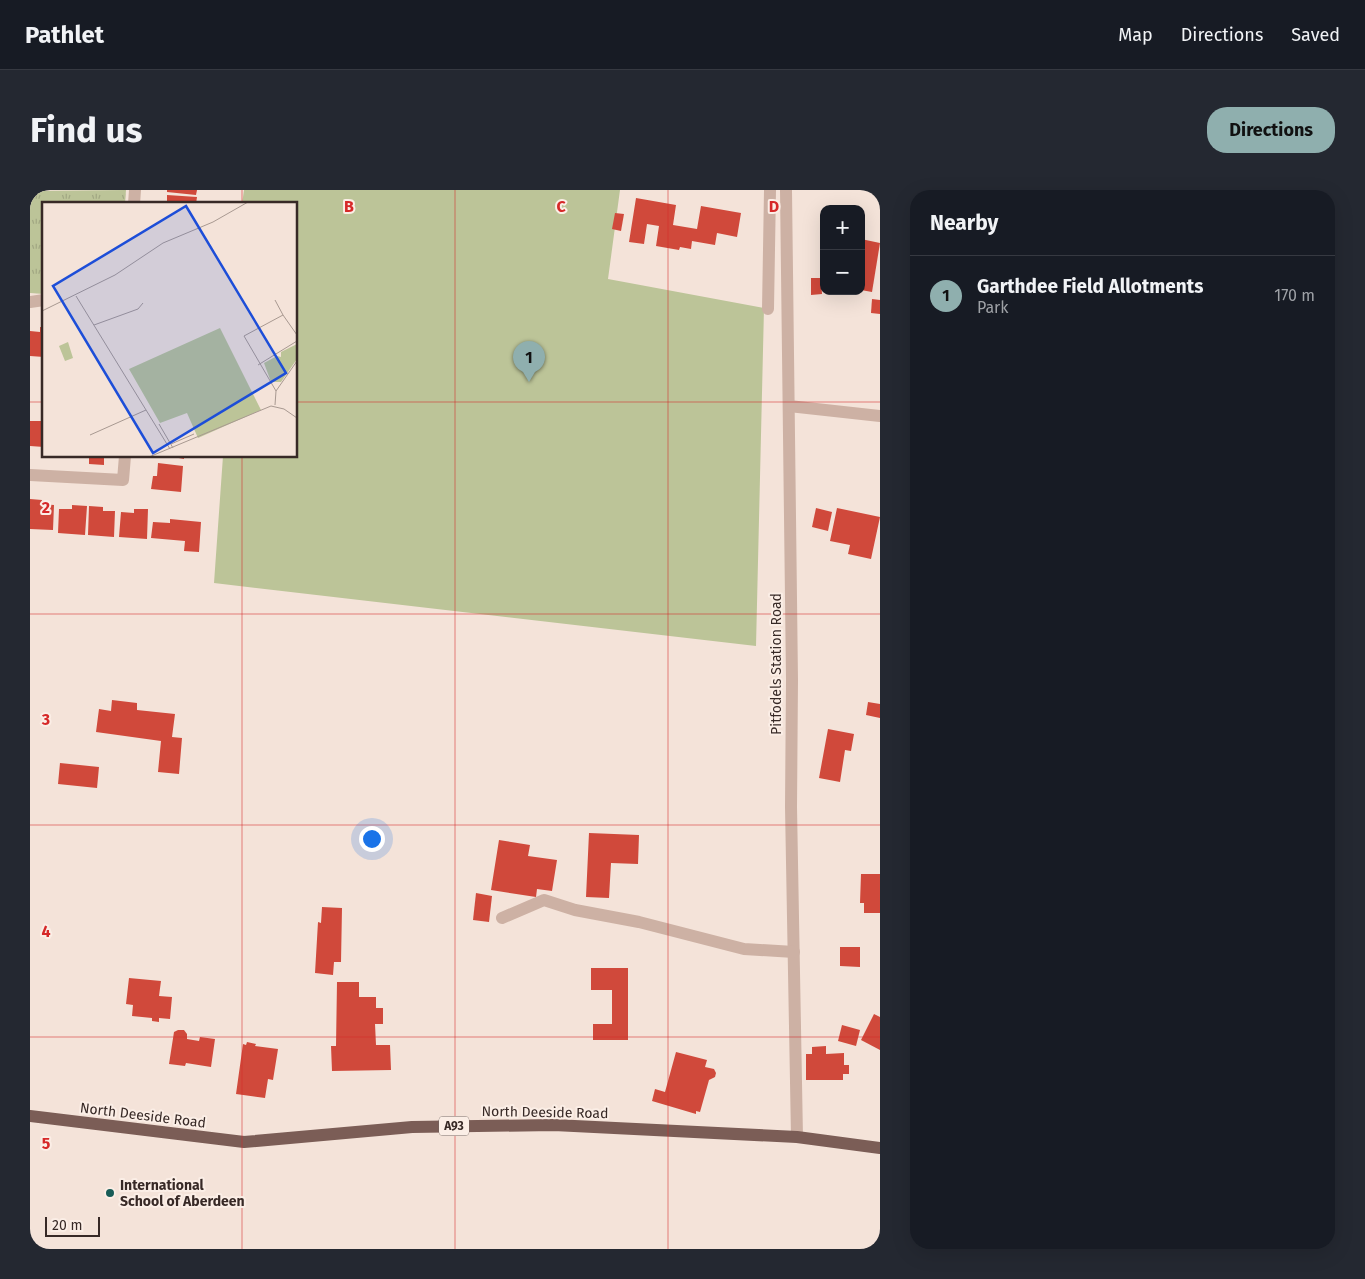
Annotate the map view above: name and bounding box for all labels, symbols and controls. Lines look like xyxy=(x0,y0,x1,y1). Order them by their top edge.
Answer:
text: Pathlet xyxy=(25,21,104,49)
text: Map xyxy=(1118,24,1153,46)
text: Directions xyxy=(1181,24,1263,46)
text: Saved xyxy=(1291,24,1340,46)
button: Directions xyxy=(1207,107,1335,153)
text: Find us xyxy=(30,109,142,151)
text: B xyxy=(344,197,354,216)
text: C xyxy=(556,197,566,216)
text: D xyxy=(769,197,779,216)
inset map xyxy=(42,202,298,458)
map controls xyxy=(820,205,865,295)
button: + xyxy=(820,205,865,250)
text: Nearby xyxy=(930,210,998,236)
button: − xyxy=(820,250,865,295)
text: Garthdee Field Allotments xyxy=(977,275,1203,298)
text: 1 xyxy=(942,286,950,305)
text: 170 m xyxy=(1274,286,1315,305)
text: Park xyxy=(977,298,1009,317)
pin: 1 xyxy=(513,341,545,382)
text: 2 xyxy=(42,498,50,517)
street label: Pitfodels Station Road xyxy=(768,593,785,735)
text: 3 xyxy=(41,710,50,729)
your location xyxy=(359,826,385,852)
text: 4 xyxy=(41,922,51,941)
street label: North Deeside Road xyxy=(79,1099,207,1132)
street label: North Deeside Road xyxy=(481,1103,609,1122)
road number: A93 xyxy=(439,1116,469,1136)
text: 5 xyxy=(42,1134,51,1153)
place label: International School of Aberdeen xyxy=(120,1177,245,1210)
marker: International School of Aberdeen xyxy=(104,1187,116,1199)
scale bar xyxy=(45,1214,100,1237)
text: 20 m xyxy=(52,1217,82,1234)

